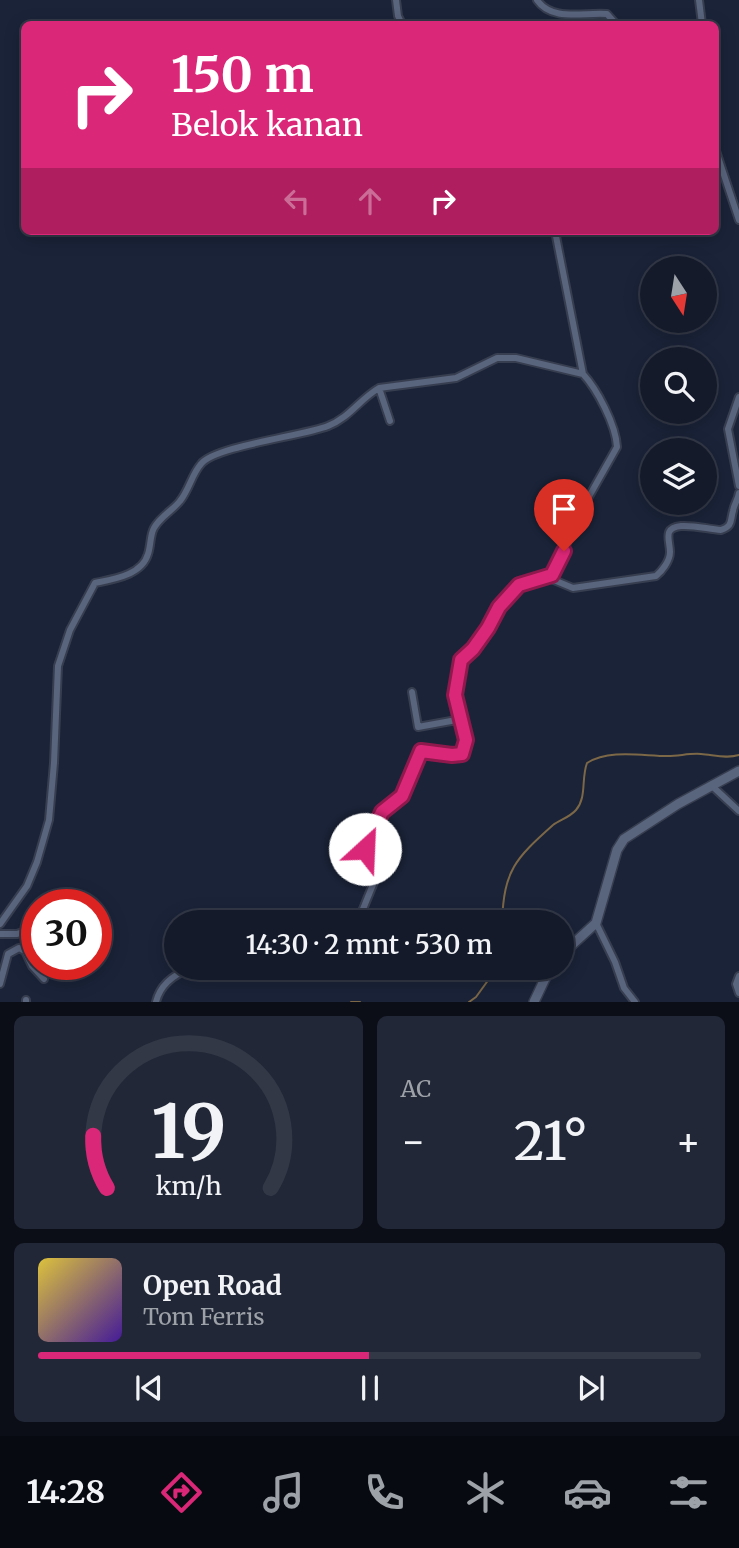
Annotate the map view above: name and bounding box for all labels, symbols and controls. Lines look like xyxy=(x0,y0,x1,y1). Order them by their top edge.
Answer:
text: 150 m xyxy=(171,44,314,105)
icon: right xyxy=(56,49,147,140)
text: Belok kanan xyxy=(171,105,363,145)
icon: left xyxy=(278,182,316,220)
icon: ahead xyxy=(351,182,389,220)
icon: right xyxy=(424,182,462,220)
north arrow xyxy=(640,256,718,332)
map controls xyxy=(640,256,717,515)
button: search xyxy=(640,347,717,424)
button: layers xyxy=(640,438,717,515)
pin xyxy=(534,479,594,551)
icon: arrive xyxy=(545,490,583,528)
position arrow xyxy=(328,812,402,886)
speed limit sign: 30 xyxy=(21,889,112,980)
text: 14:30 · 2 mnt · 530 m xyxy=(246,928,492,961)
text: AC xyxy=(401,1074,431,1103)
text: 19 xyxy=(151,1087,226,1179)
text: 21° xyxy=(514,1109,588,1174)
text: − xyxy=(401,1118,426,1165)
text: + xyxy=(676,1118,701,1165)
text: km/h xyxy=(155,1170,221,1202)
text: Open Road xyxy=(143,1269,282,1302)
text: Tom Ferris xyxy=(143,1302,265,1331)
icon: previous xyxy=(130,1369,168,1407)
icon: pause xyxy=(351,1369,389,1407)
icon: next xyxy=(572,1369,610,1407)
icon: directions xyxy=(157,1468,206,1517)
icon: music xyxy=(259,1468,308,1517)
icon: phone xyxy=(360,1468,409,1517)
icon: climate xyxy=(461,1468,510,1517)
icon: car xyxy=(563,1468,612,1517)
icon: filters xyxy=(664,1468,713,1517)
text: 14:28 xyxy=(26,1472,105,1512)

